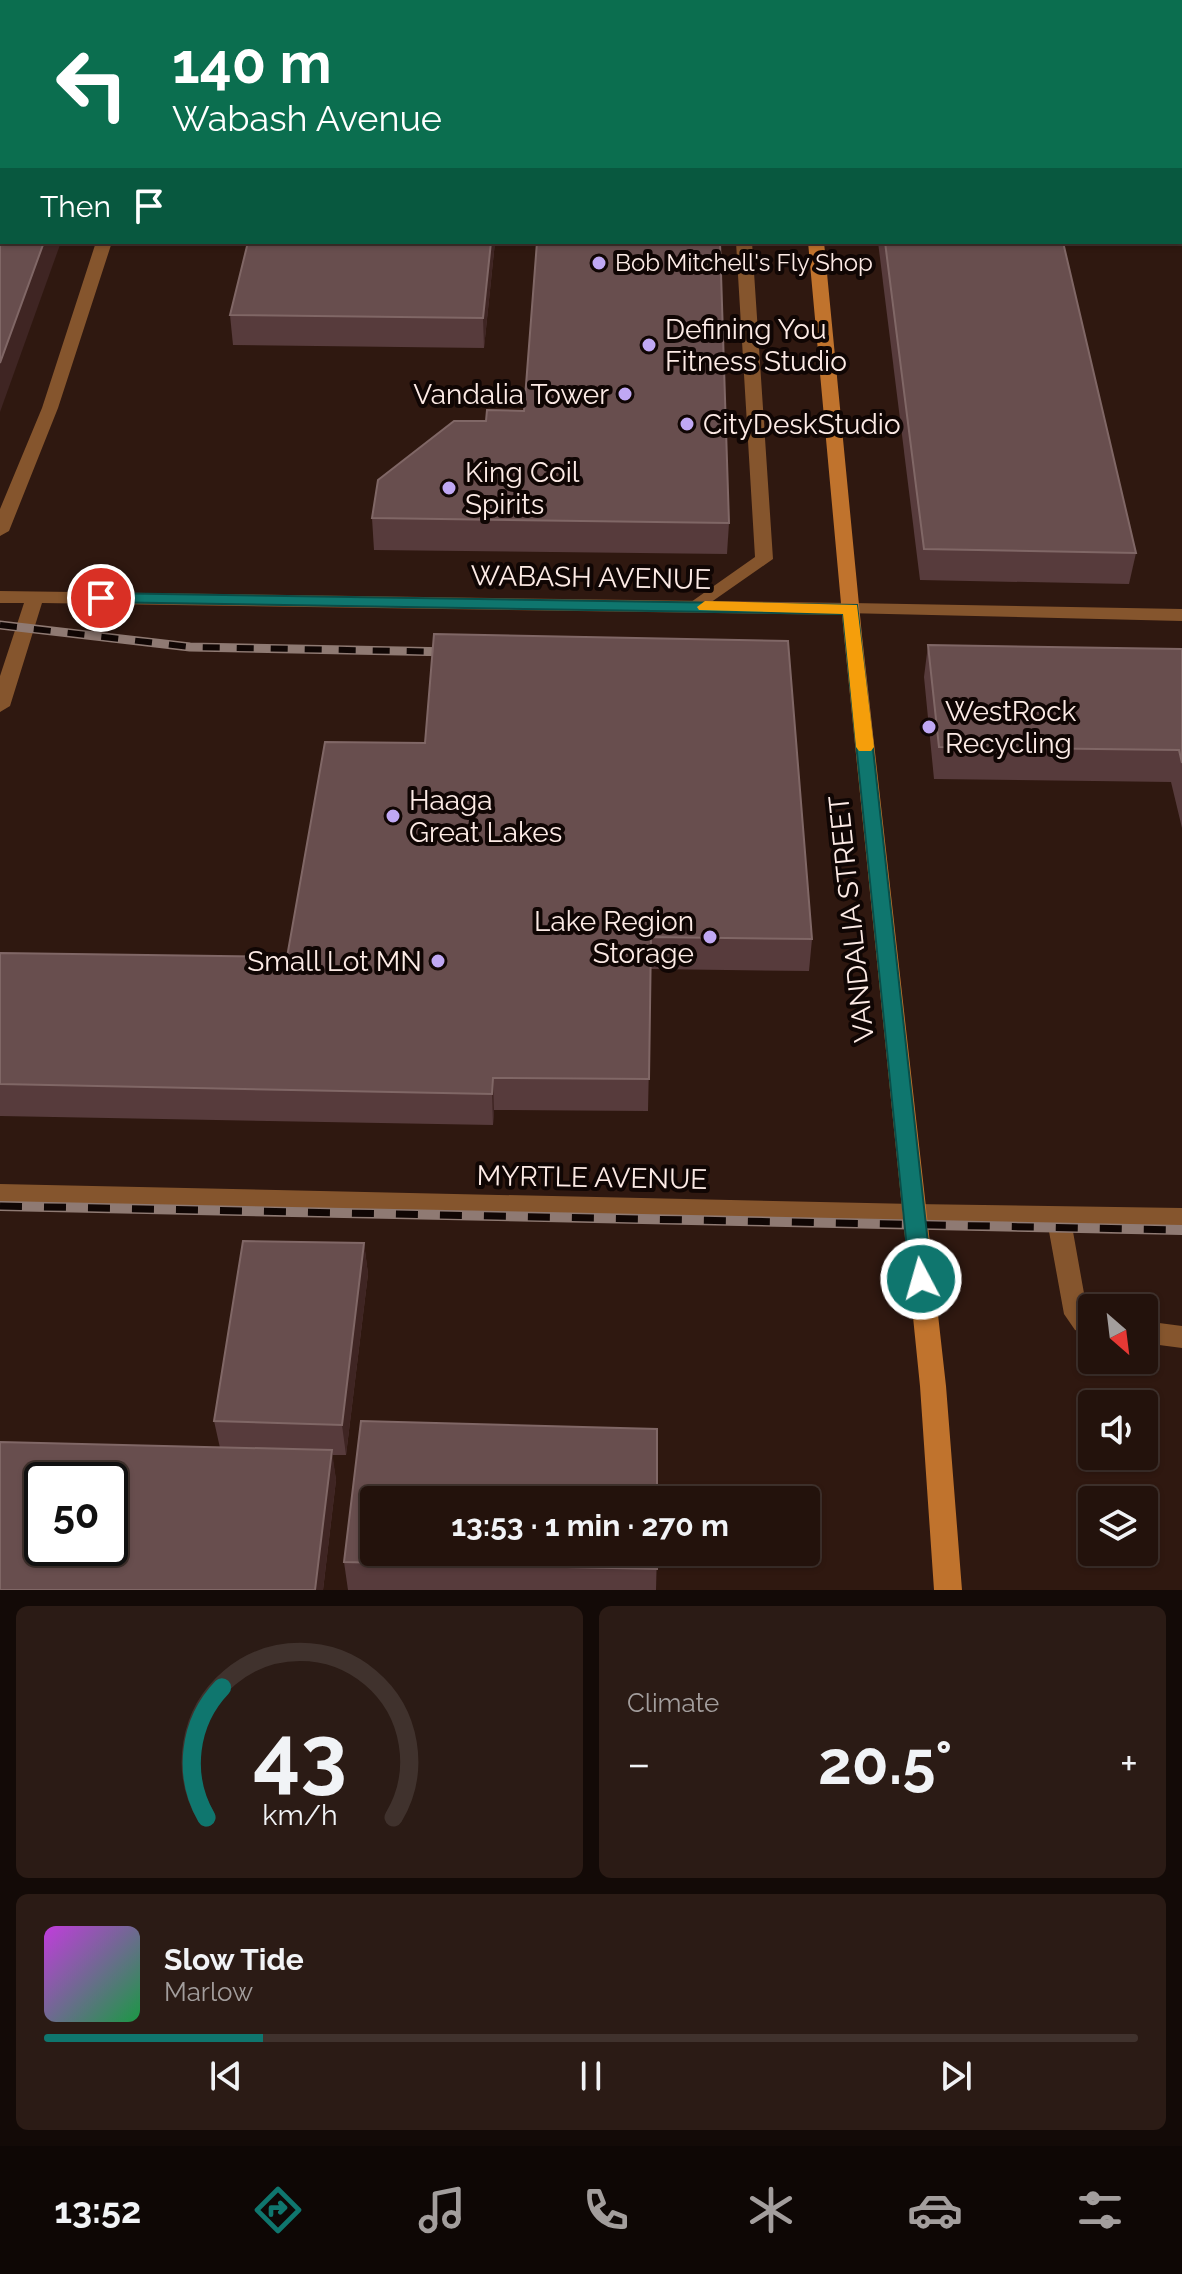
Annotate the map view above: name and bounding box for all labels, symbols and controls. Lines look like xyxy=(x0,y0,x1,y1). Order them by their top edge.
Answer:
text: 140 m xyxy=(172,30,332,96)
icon: left xyxy=(40,32,144,136)
text: Wabash Avenue xyxy=(172,97,442,139)
icon: arrive xyxy=(127,184,171,228)
text: Then xyxy=(40,189,111,224)
place label: Bob Mitchell's Fly Shop xyxy=(615,248,873,277)
marker: Bob Mitchell's Fly Shop xyxy=(590,254,608,272)
place label: Defining You Fitness Studio xyxy=(665,313,847,378)
marker: Defining You Fitness Studio xyxy=(640,336,658,354)
place label: Vandalia Tower xyxy=(413,378,609,411)
marker: Vandalia Tower xyxy=(616,385,634,403)
place label: CityDeskStudio xyxy=(703,408,901,441)
marker: CityDeskStudio xyxy=(678,415,696,433)
place label: King Coil Spirits xyxy=(465,456,580,521)
marker: King Coil Spirits xyxy=(440,479,458,497)
street label: WABASH AVENUE xyxy=(470,559,712,596)
pin xyxy=(67,564,135,632)
icon: arrive xyxy=(79,576,123,620)
place label: WestRock Recycling xyxy=(945,695,1077,760)
marker: WestRock Recycling xyxy=(920,718,938,736)
place label: Haaga Great Lakes xyxy=(409,784,562,849)
street label: VANDALIA STREET xyxy=(822,794,881,1044)
marker: Haaga Great Lakes xyxy=(384,807,402,825)
place label: Lake Region Storage xyxy=(534,905,694,970)
marker: Lake Region Storage xyxy=(701,928,719,946)
place label: Small Lot MN xyxy=(247,945,422,978)
marker: Small Lot MN xyxy=(429,952,447,970)
street label: MYRTLE AVENUE xyxy=(476,1159,708,1196)
position arrow xyxy=(879,1237,963,1321)
north arrow xyxy=(1078,1294,1158,1374)
map controls xyxy=(1078,1294,1158,1566)
button: sound xyxy=(1078,1390,1158,1470)
speed limit sign: 50 xyxy=(24,1462,128,1566)
button: layers xyxy=(1078,1486,1158,1566)
text: 13:53 · 1 min · 270 m xyxy=(451,1508,729,1543)
text: Climate xyxy=(627,1688,719,1718)
text: 43 xyxy=(253,1706,346,1803)
text: 20.5° xyxy=(818,1728,952,1798)
text: − xyxy=(627,1738,651,1789)
text: + xyxy=(1120,1738,1138,1789)
text: km/h xyxy=(262,1798,337,1832)
text: Slow Tide xyxy=(164,1942,304,1977)
text: Marlow xyxy=(164,1977,253,2007)
icon: previous xyxy=(204,2054,248,2098)
icon: pause xyxy=(569,2054,613,2098)
icon: next xyxy=(934,2054,978,2098)
icon: directions xyxy=(250,2182,306,2238)
icon: music xyxy=(414,2182,470,2238)
icon: phone xyxy=(578,2182,634,2238)
icon: climate xyxy=(743,2182,799,2238)
icon: car xyxy=(907,2182,963,2238)
icon: filters xyxy=(1072,2182,1128,2238)
text: 13:52 xyxy=(54,2189,141,2231)

